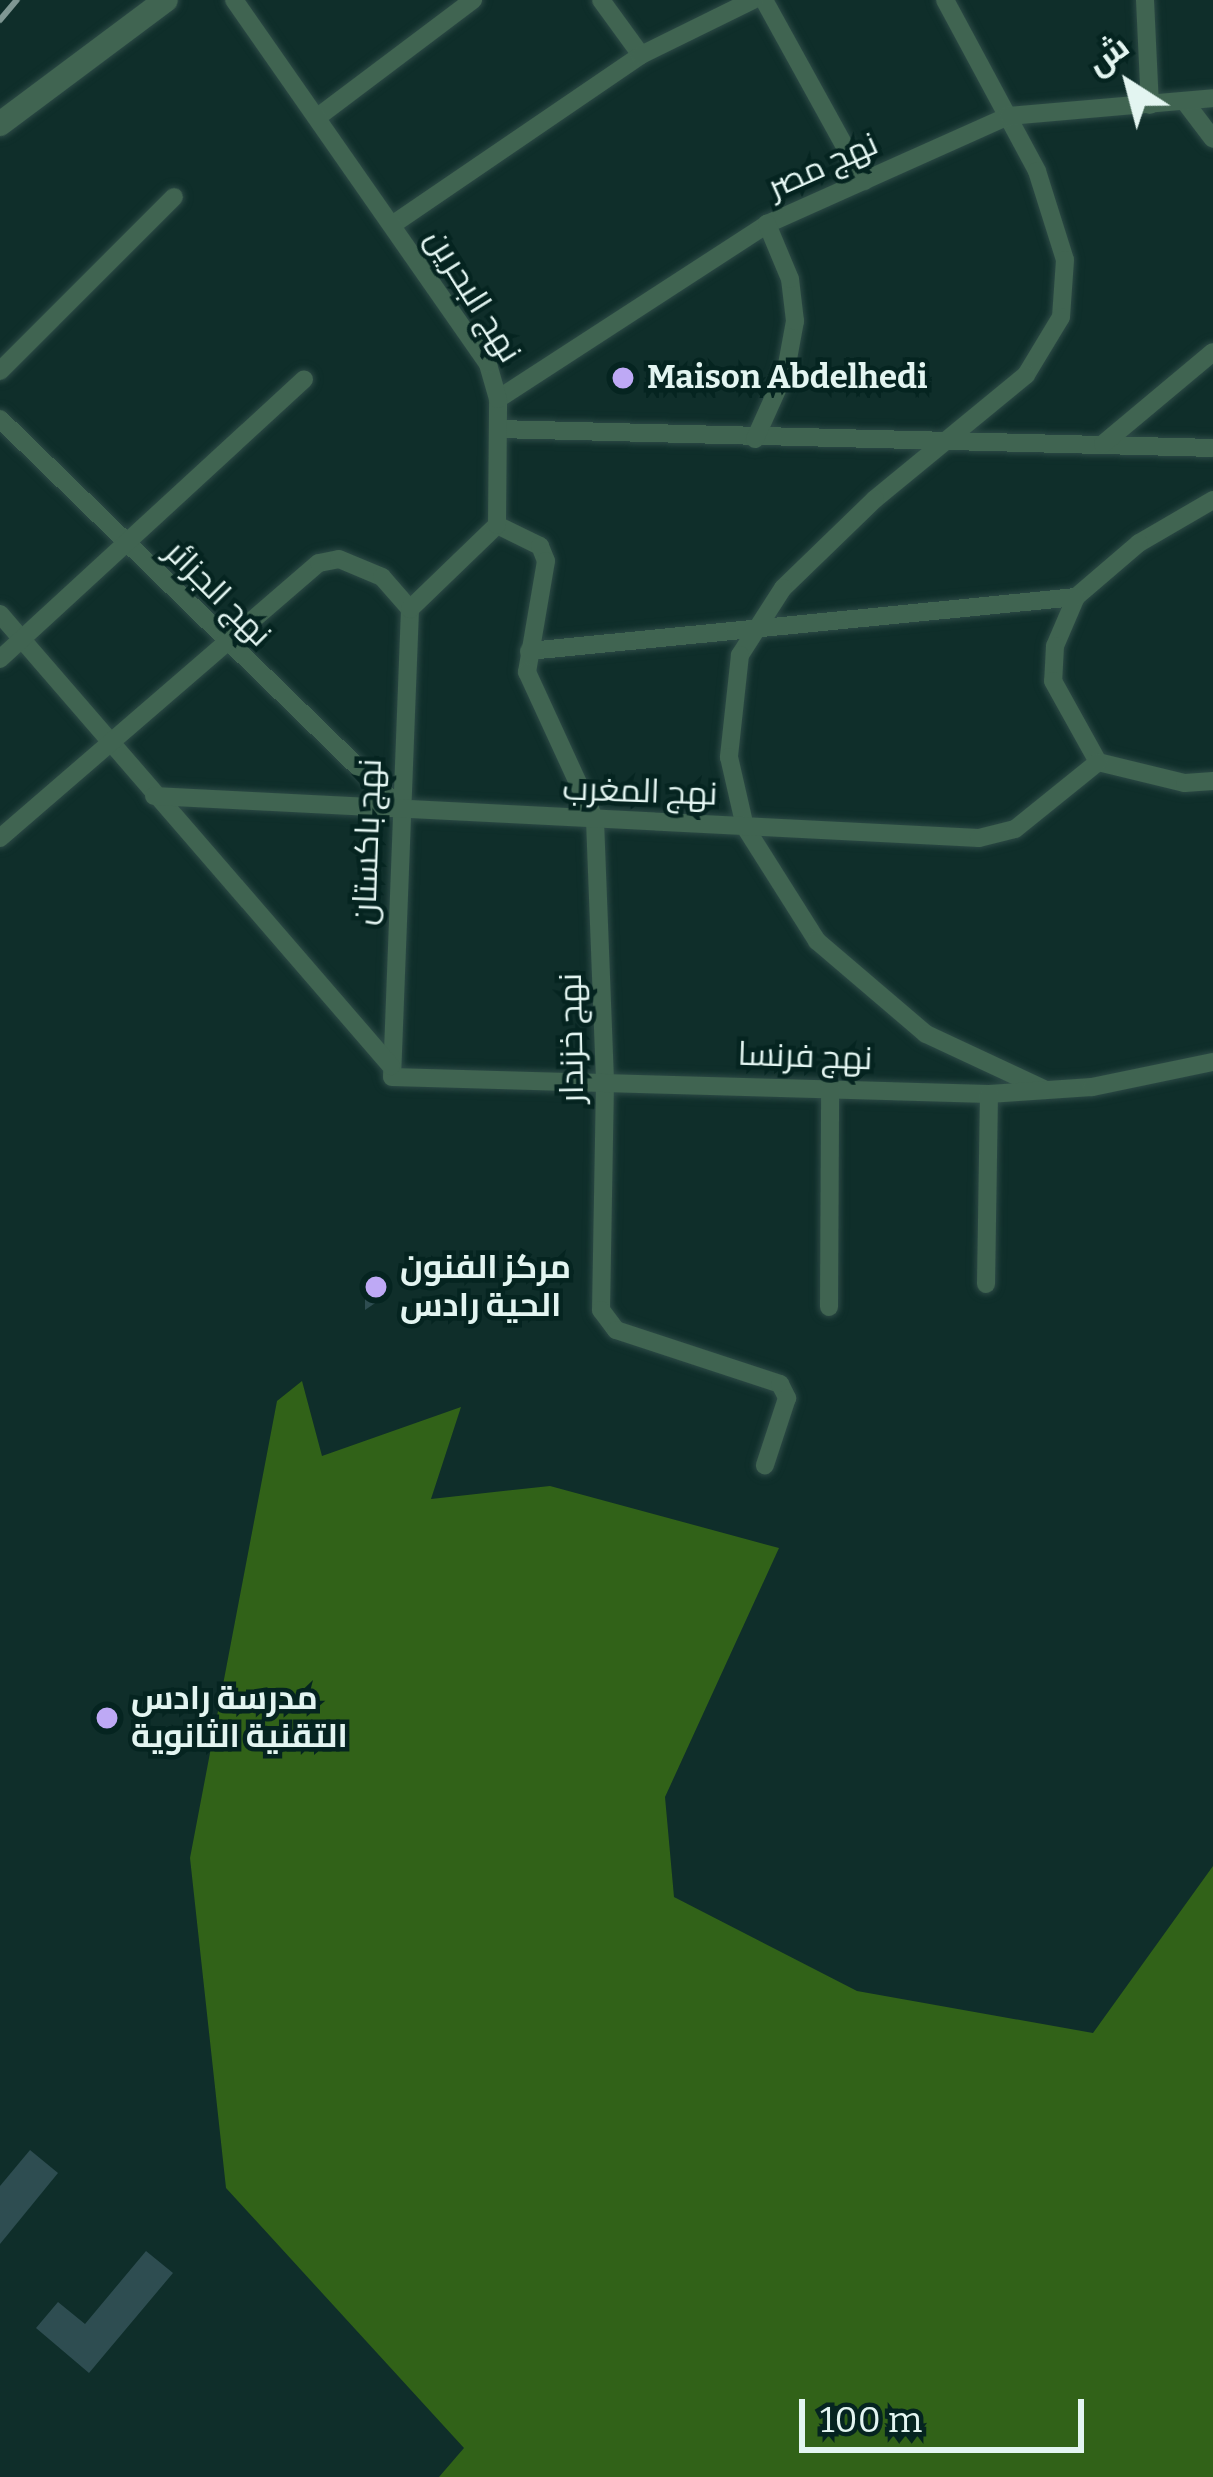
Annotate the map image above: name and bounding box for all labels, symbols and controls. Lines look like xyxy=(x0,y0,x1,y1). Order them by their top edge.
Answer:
north arrow xyxy=(1069,24,1189,144)
text: ش xyxy=(1079,26,1137,84)
street label: نهج مصر xyxy=(762,124,884,208)
street label: نهج البحرين xyxy=(416,222,530,370)
place label: Maison Abdelhedi xyxy=(647,358,927,398)
marker: Maison Abdelhedi xyxy=(610,365,636,391)
street label: نهج الجزائر xyxy=(157,533,279,655)
street label: نهج باكستان xyxy=(345,758,391,926)
street label: نهج المغرب xyxy=(562,770,718,814)
street label: نهج خزندار xyxy=(551,973,593,1103)
street label: نهج فرنسا xyxy=(737,1035,873,1079)
place label: مركز الفنون الحية رادس xyxy=(400,1248,571,1326)
marker: مركز الفنون الحية رادس xyxy=(363,1274,389,1300)
place label: مدرسة رادس التقنية الثانوية xyxy=(131,1679,348,1757)
marker: مدرسة رادس التقنية الثانوية xyxy=(94,1705,120,1731)
scale bar xyxy=(805,2375,1090,2449)
text: 100 m xyxy=(820,2398,922,2442)

